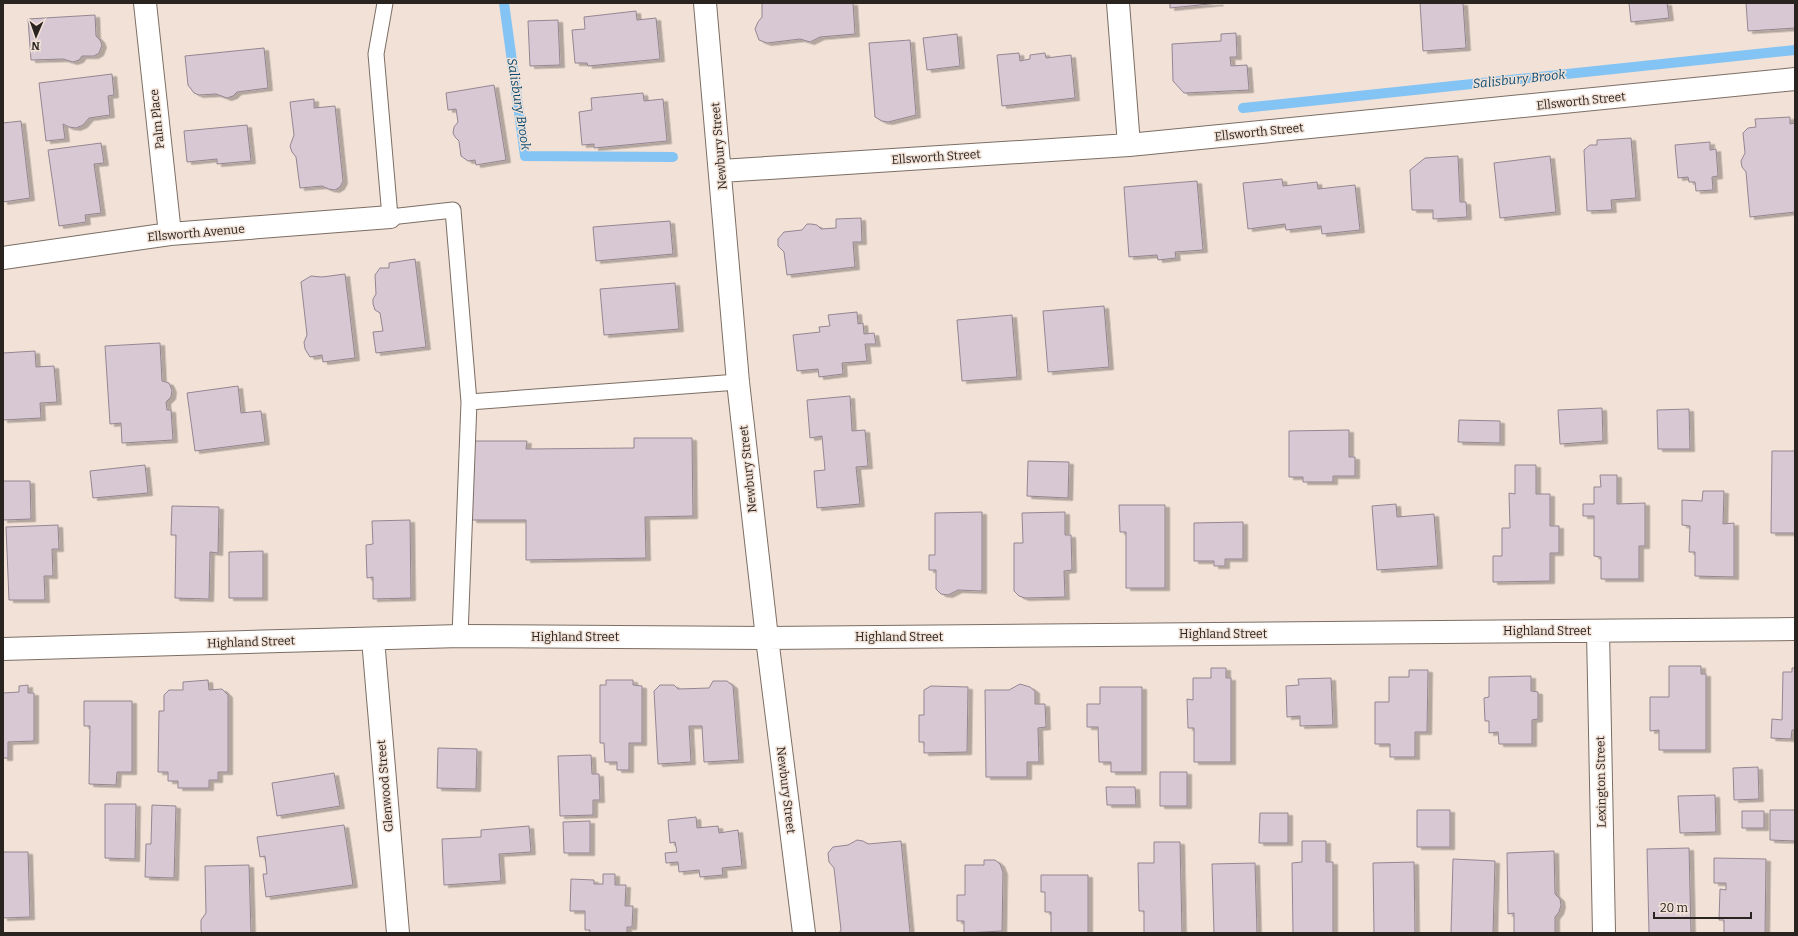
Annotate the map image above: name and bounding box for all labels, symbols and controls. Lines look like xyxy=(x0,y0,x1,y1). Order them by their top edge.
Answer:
north arrow xyxy=(16,16,56,56)
text: N xyxy=(31,39,40,52)
water label: Salisbury Brook xyxy=(504,57,534,152)
water label: Salisbury Brook xyxy=(1472,67,1567,91)
street label: Palm Place xyxy=(147,88,167,150)
street label: Ellsworth Street xyxy=(1536,89,1627,113)
street label: Newbury Street xyxy=(708,101,730,190)
street label: Ellsworth Street xyxy=(1214,120,1305,144)
street label: Ellsworth Street xyxy=(891,147,982,167)
street label: Ellsworth Avenue xyxy=(147,222,245,244)
street label: Newbury Street xyxy=(736,424,760,513)
street label: Highland Street xyxy=(1503,624,1592,638)
street label: Highland Street xyxy=(1179,627,1268,641)
street label: Highland Street xyxy=(531,630,620,644)
street label: Highland Street xyxy=(855,630,944,644)
street label: Highland Street xyxy=(207,633,296,651)
street label: Lexington Street xyxy=(1593,735,1609,828)
street label: Glenwood Street xyxy=(374,739,396,833)
street label: Newbury Street xyxy=(774,746,798,835)
scale bar xyxy=(1654,894,1751,920)
text: 20 m xyxy=(1660,901,1689,915)

